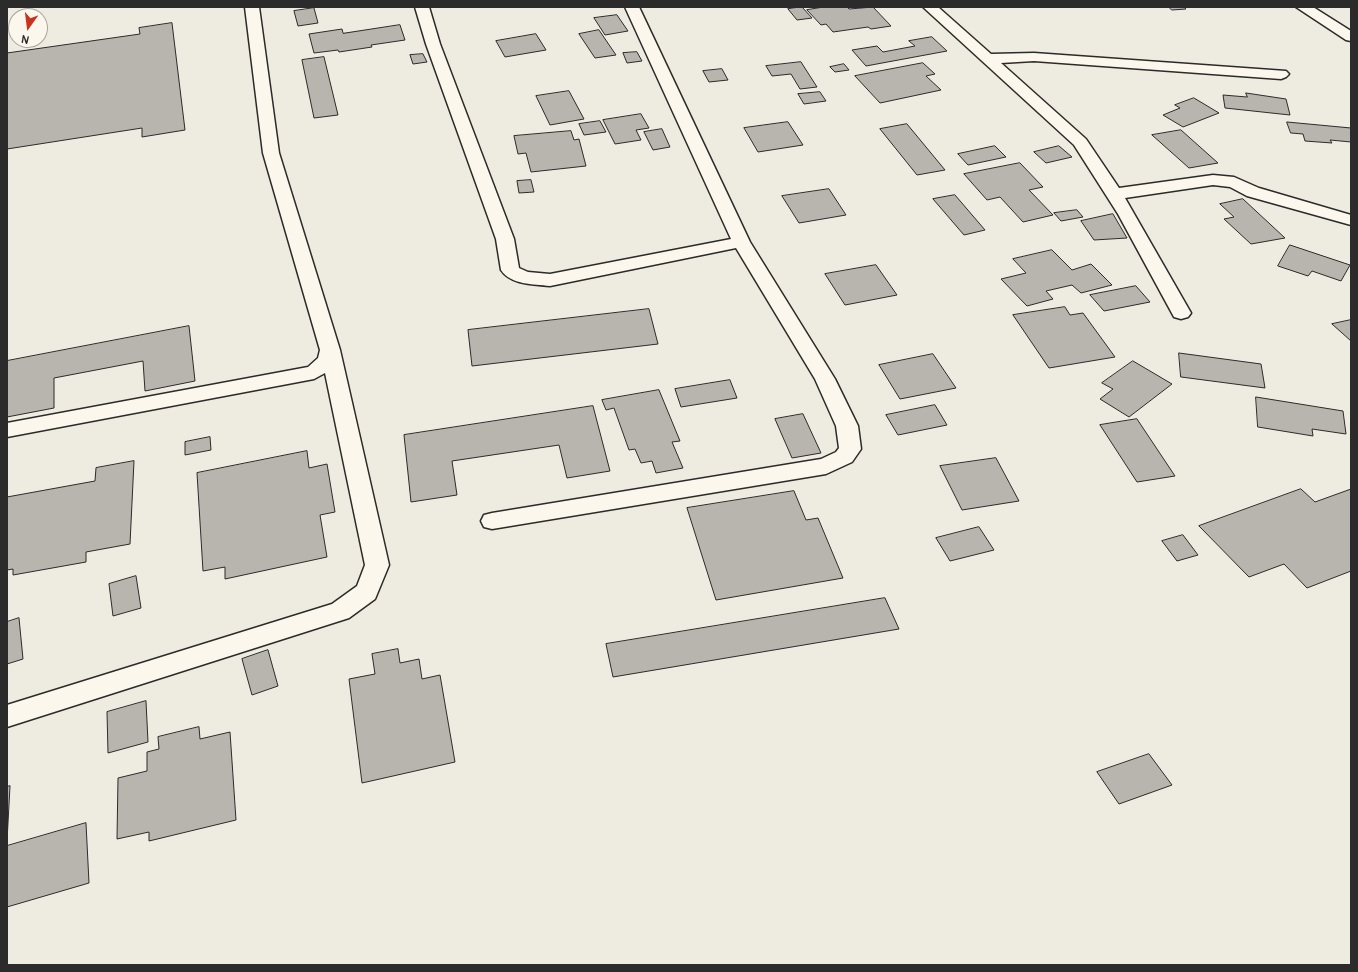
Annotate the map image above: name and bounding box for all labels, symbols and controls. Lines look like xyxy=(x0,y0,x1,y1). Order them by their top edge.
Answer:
north arrow xyxy=(8,8,48,48)
text: N xyxy=(20,32,30,46)

